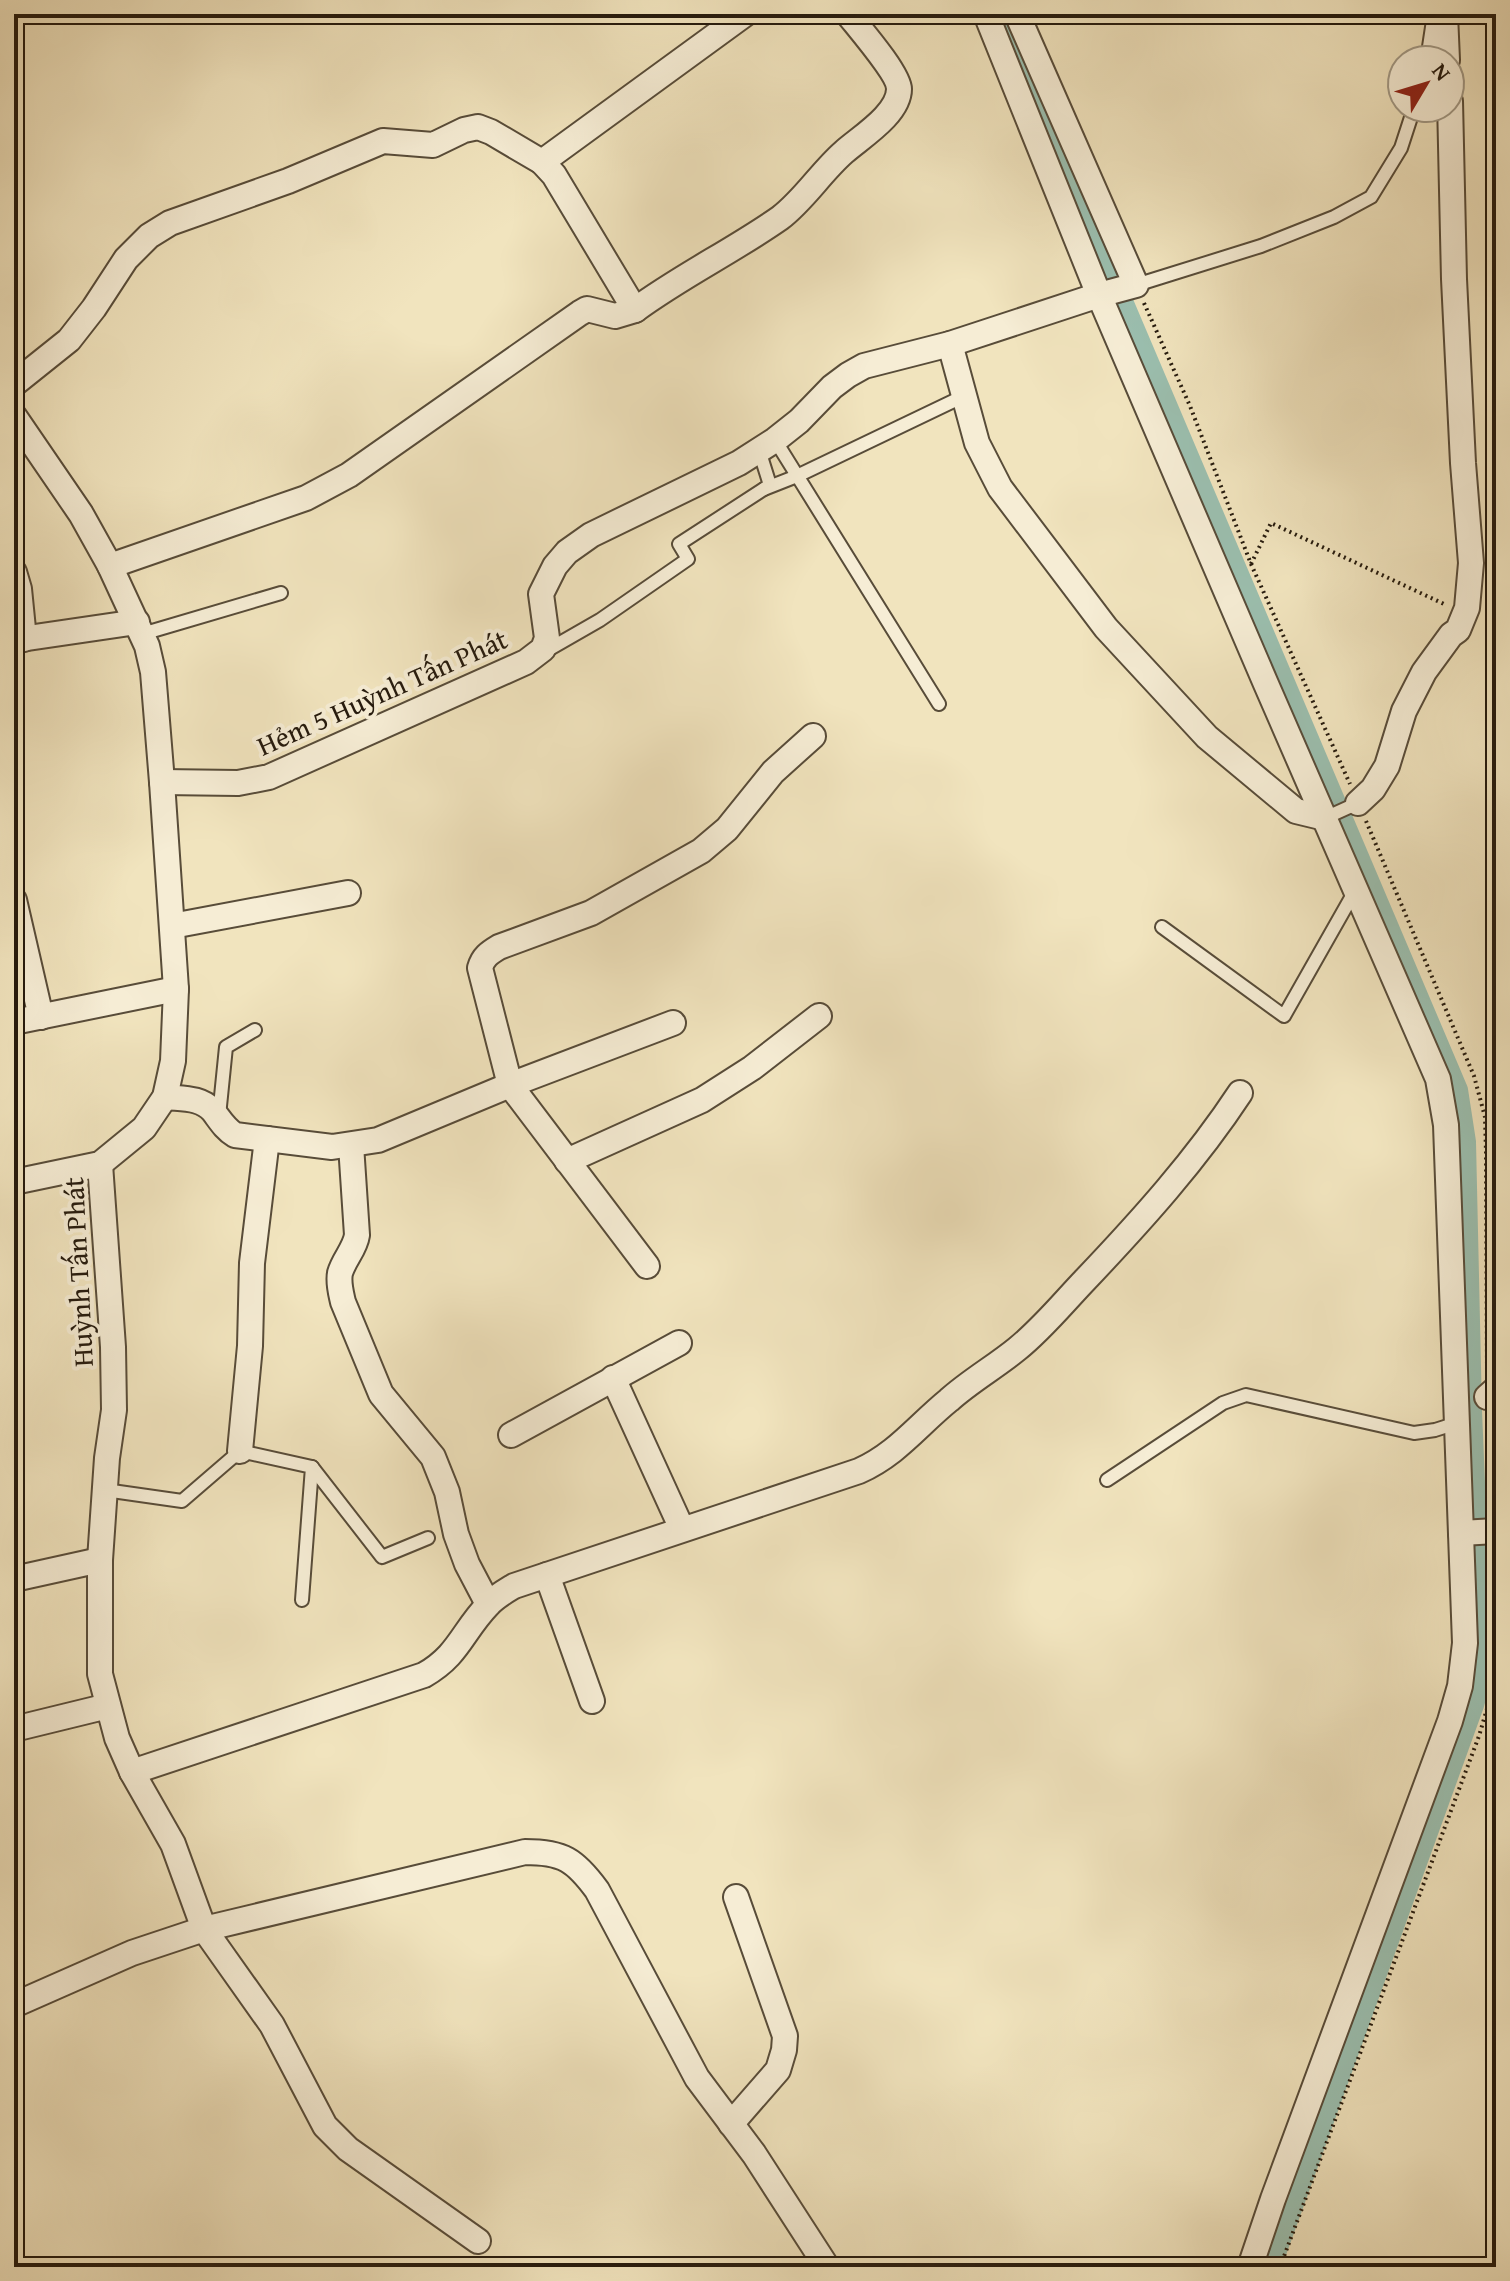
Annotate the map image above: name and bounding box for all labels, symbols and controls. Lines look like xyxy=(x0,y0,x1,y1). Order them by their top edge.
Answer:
north arrow xyxy=(1386,44,1466,124)
text: N xyxy=(1425,56,1459,88)
street label: Hẻm 5 Huỳnh Tấn Phát xyxy=(250,618,514,765)
street label: Huỳnh Tấn Phát xyxy=(52,1176,103,1368)

